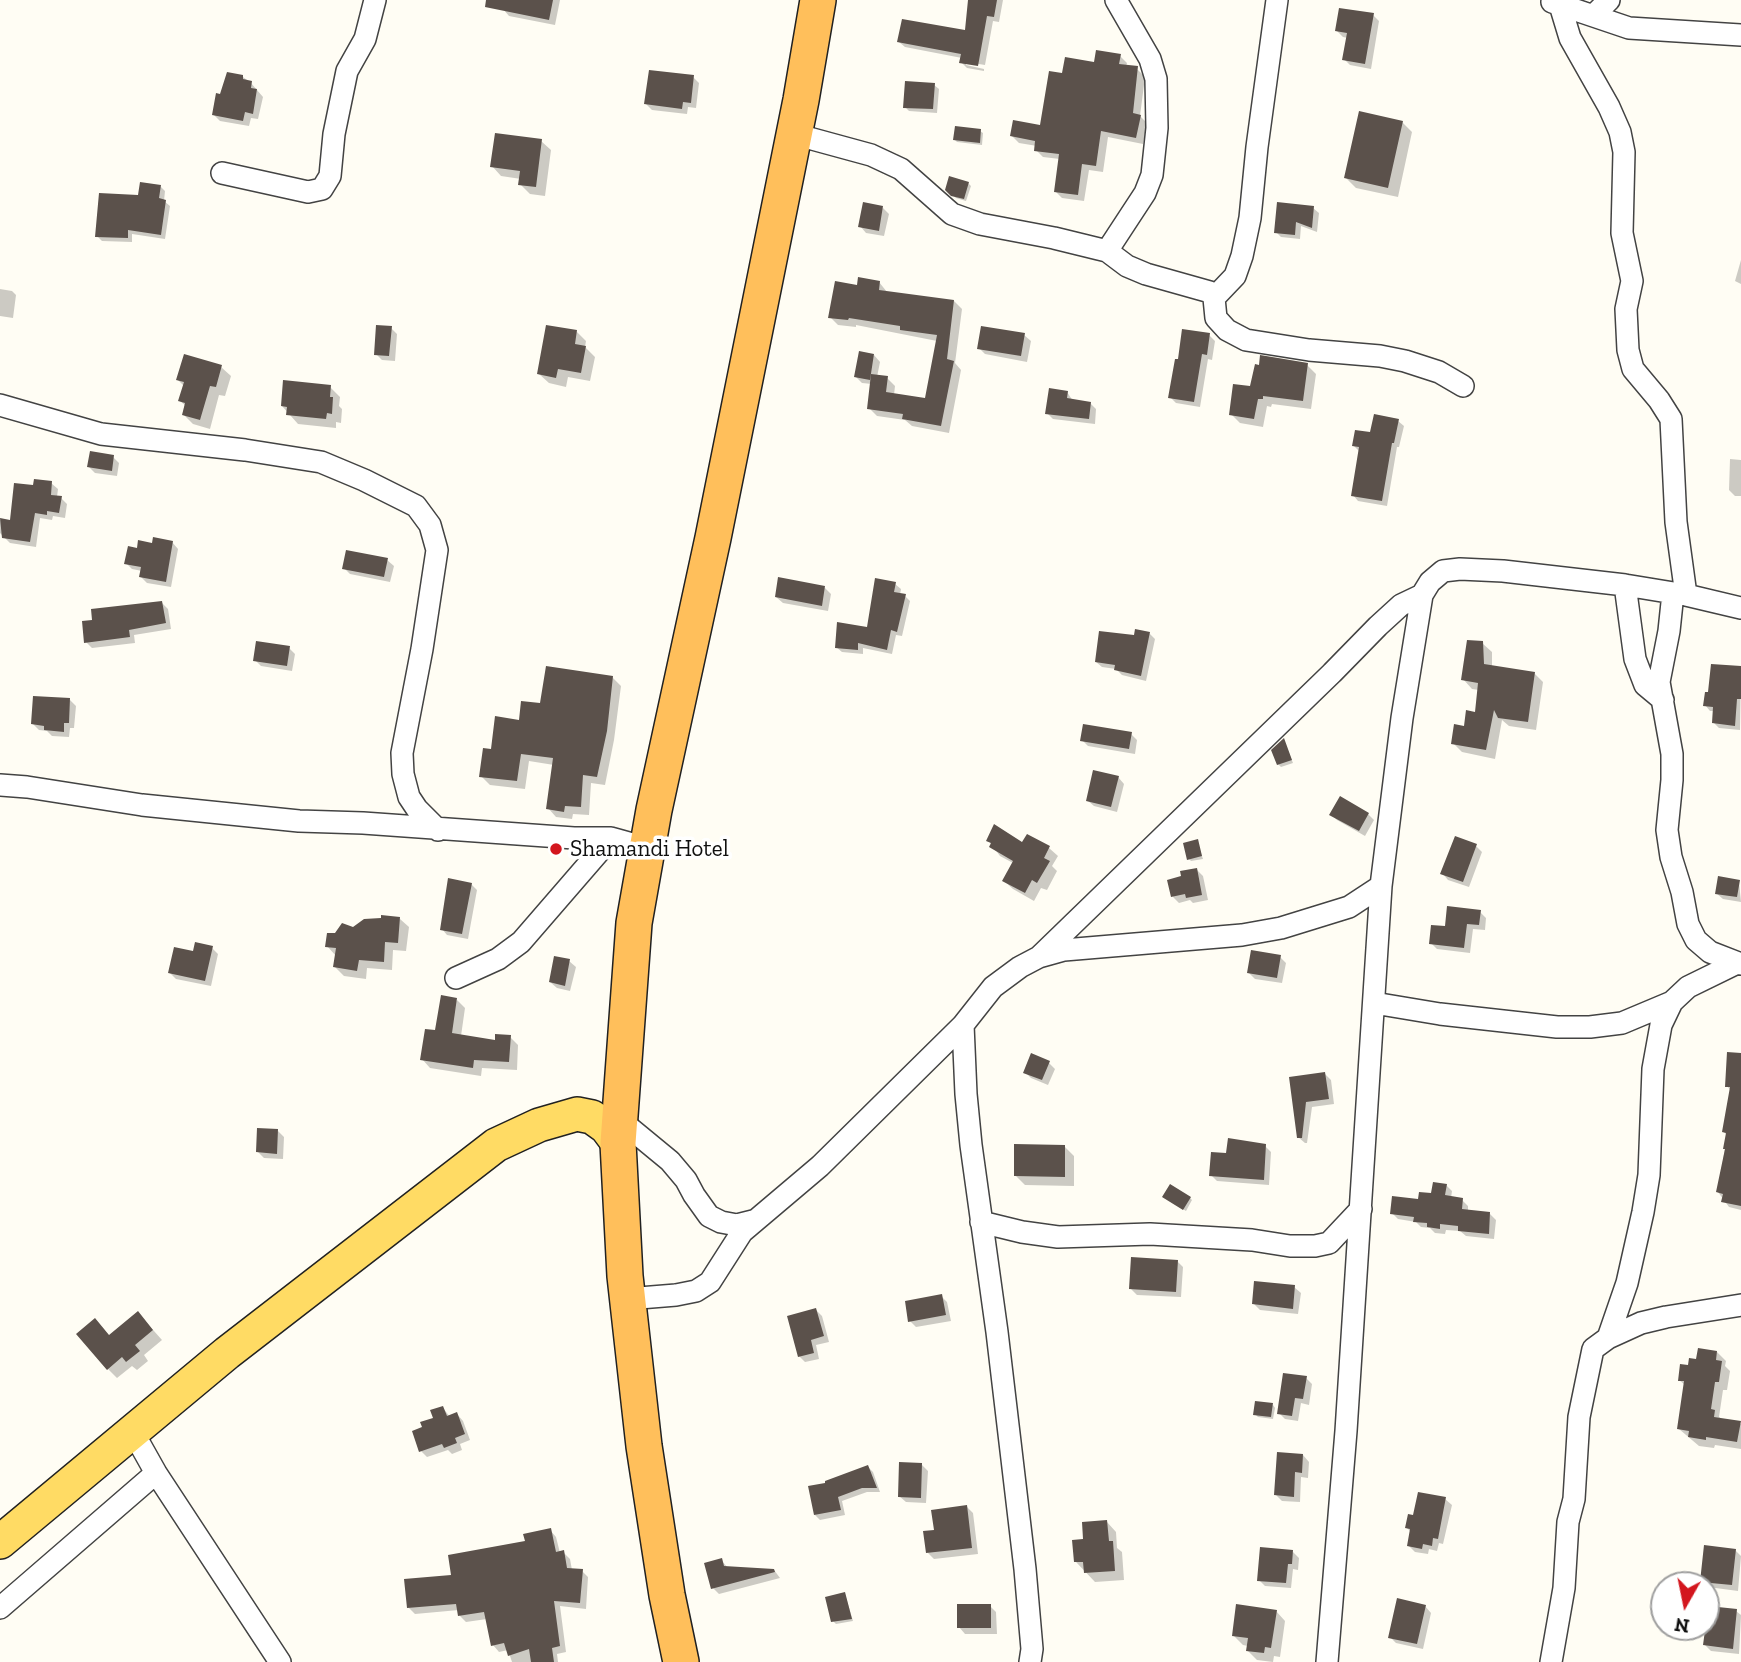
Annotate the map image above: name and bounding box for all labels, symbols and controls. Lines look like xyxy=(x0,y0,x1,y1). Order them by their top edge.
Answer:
place label: Shamandi Hotel xyxy=(570,835,729,863)
marker: Shamandi Hotel xyxy=(548,841,564,857)
north arrow xyxy=(1650,1571,1720,1641)
text: N xyxy=(1673,1613,1691,1638)

